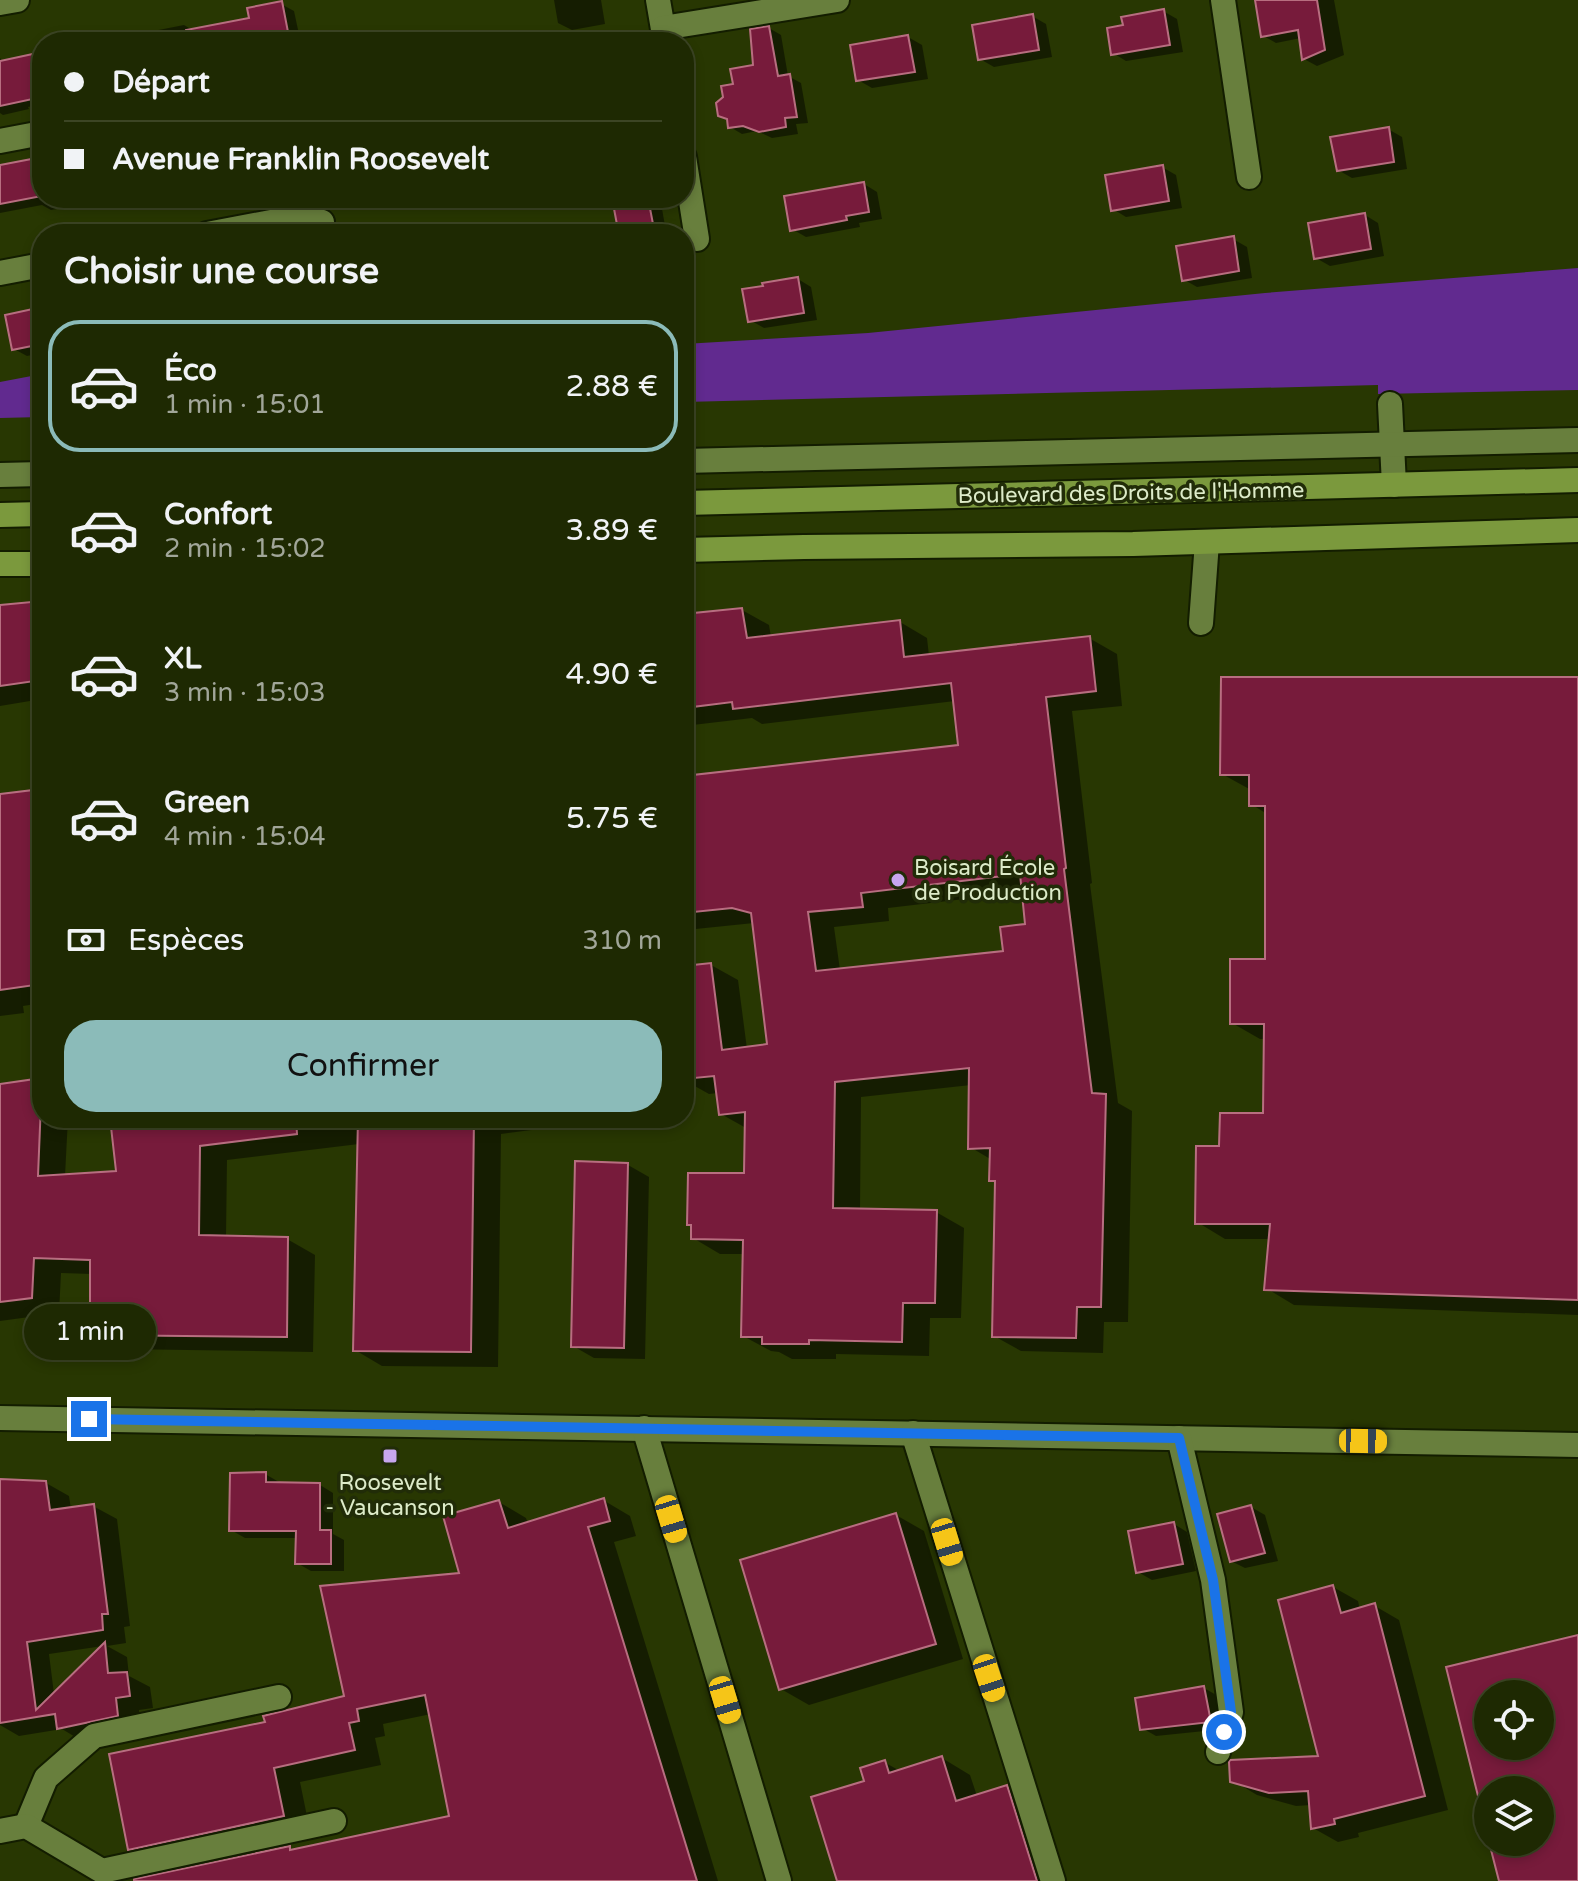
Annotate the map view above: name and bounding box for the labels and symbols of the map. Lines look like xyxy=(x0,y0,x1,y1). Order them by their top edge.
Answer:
street label: Boulevard des Droits de l'Homme xyxy=(957,477,1305,509)
place label: Boisard École de Production xyxy=(914,854,1062,906)
marker: Boisard École de Production xyxy=(889,871,907,889)
callout: 1 min xyxy=(23,1303,155,1359)
route end xyxy=(71,1401,107,1437)
car xyxy=(1339,1429,1387,1453)
marker: Roosevelt - Vaucanson xyxy=(381,1447,399,1465)
place label: Roosevelt - Vaucanson xyxy=(325,1470,455,1521)
car xyxy=(653,1493,689,1545)
car xyxy=(929,1516,965,1568)
car xyxy=(970,1651,1008,1705)
car xyxy=(707,1674,743,1726)
route start xyxy=(1206,1714,1242,1750)

